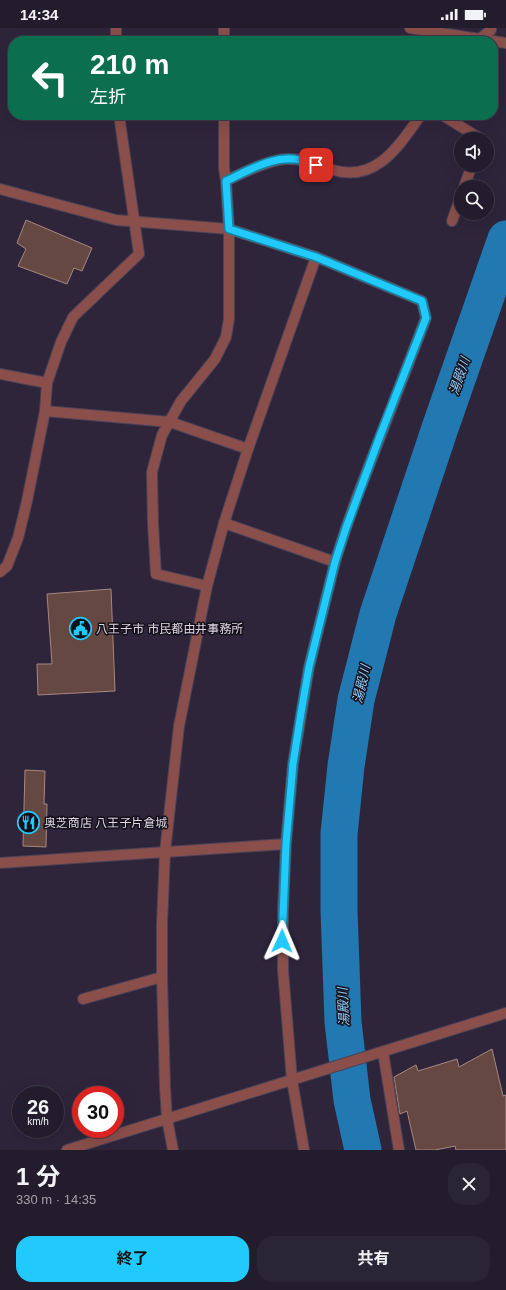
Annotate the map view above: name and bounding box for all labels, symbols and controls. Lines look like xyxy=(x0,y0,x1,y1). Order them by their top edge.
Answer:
text: 14:34 xyxy=(20,6,58,23)
text: 210 m xyxy=(90,49,169,80)
icon: left xyxy=(24,52,76,104)
text: 左折 xyxy=(90,87,126,107)
map controls xyxy=(454,132,494,220)
button: sound xyxy=(454,132,494,172)
pin xyxy=(299,148,333,182)
icon: arrive xyxy=(305,154,327,176)
button: search xyxy=(454,180,494,220)
water label: 湯殿川 xyxy=(446,353,474,397)
public building icon: 八王子市 市民都由井事務所 xyxy=(68,616,94,642)
place label: 八王子市 市民都由井事務所 xyxy=(96,622,243,636)
water label: 湯殿川 xyxy=(350,661,374,705)
restaurant icon: 奥芝商店 八王子片倉城 xyxy=(15,810,41,836)
place label: 奥芝商店 八王子片倉城 xyxy=(44,816,167,830)
position arrow xyxy=(261,920,303,962)
water label: 湯殿川 xyxy=(335,985,352,1027)
speed limit sign: 30 xyxy=(72,1086,124,1138)
text: 26 xyxy=(27,1096,49,1118)
text: km/h xyxy=(27,1116,49,1127)
text: 1 分 xyxy=(16,1163,60,1190)
button: close xyxy=(448,1163,490,1205)
text: 330 m · 14:35 xyxy=(16,1192,96,1207)
button: 終了 xyxy=(16,1236,249,1282)
button: 共有 xyxy=(257,1236,490,1282)

